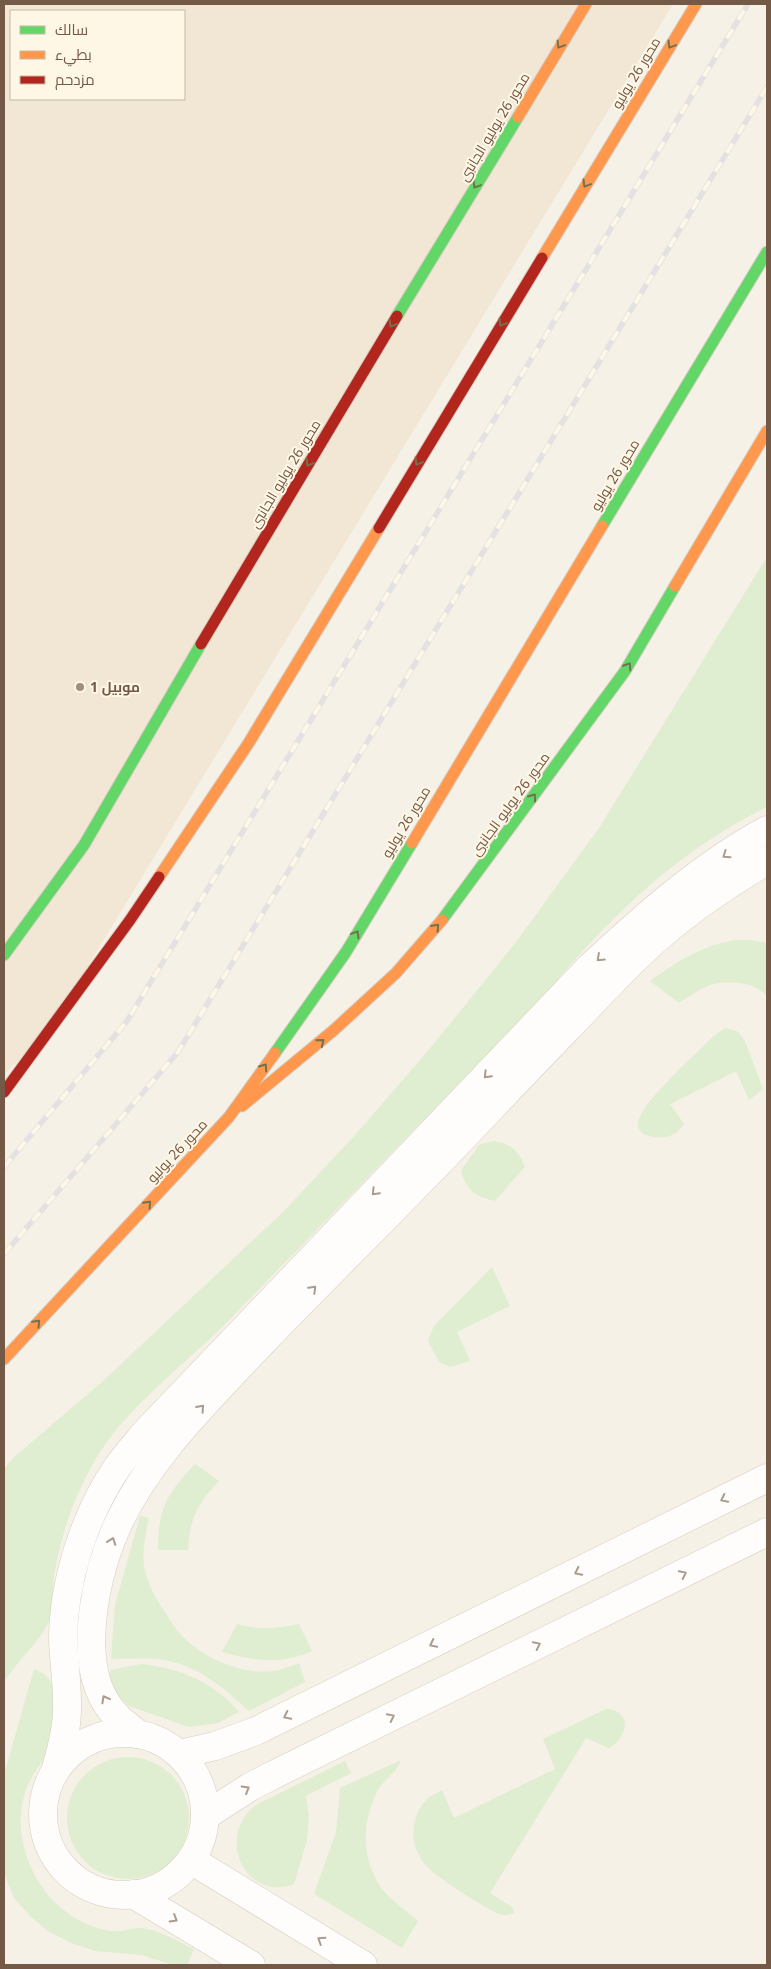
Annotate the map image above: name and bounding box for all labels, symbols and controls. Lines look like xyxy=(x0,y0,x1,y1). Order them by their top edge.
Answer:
legend xyxy=(10,10,185,100)
text: سالك xyxy=(55,19,88,39)
street label: محور 26 يوليو xyxy=(607,33,664,112)
one-way arrow xyxy=(557,40,567,49)
one-way arrow xyxy=(667,40,677,49)
text: بطيء xyxy=(55,44,92,67)
text: مزدحم xyxy=(55,69,95,90)
street label: محور 26 يوليو الجانبى xyxy=(454,69,534,185)
one-way arrow xyxy=(473,179,483,188)
one-way arrow xyxy=(583,179,593,188)
one-way arrow xyxy=(389,318,399,327)
one-way arrow xyxy=(499,318,509,327)
street label: محور 26 يوليو الجانبى xyxy=(245,416,325,532)
street label: محور 26 يوليو xyxy=(586,435,643,514)
one-way arrow xyxy=(305,457,315,466)
one-way arrow xyxy=(415,457,425,466)
one-way arrow xyxy=(622,662,632,671)
place label: موبيل 1 xyxy=(90,677,140,696)
marker: موبيل 1 xyxy=(74,681,86,693)
street label: محور 26 يوليو الجانبى xyxy=(466,748,554,859)
street label: محور 26 يوليو xyxy=(377,782,434,861)
one-way arrow xyxy=(527,793,536,803)
one-way arrow xyxy=(722,849,731,858)
one-way arrow xyxy=(430,924,439,933)
one-way arrow xyxy=(350,930,360,939)
one-way arrow xyxy=(597,952,606,961)
one-way arrow xyxy=(315,1038,324,1047)
one-way arrow xyxy=(258,1064,267,1073)
one-way arrow xyxy=(484,1069,493,1078)
street label: محور 26 يوليو xyxy=(142,1115,211,1187)
one-way arrow xyxy=(372,1186,381,1195)
one-way arrow xyxy=(142,1201,151,1210)
one-way arrow xyxy=(307,1286,316,1295)
one-way arrow xyxy=(31,1320,40,1329)
one-way arrow xyxy=(196,1404,205,1413)
one-way arrow xyxy=(720,1493,729,1503)
one-way arrow xyxy=(106,1538,116,1546)
one-way arrow xyxy=(574,1566,583,1576)
one-way arrow xyxy=(678,1569,687,1580)
one-way arrow xyxy=(429,1638,438,1648)
one-way arrow xyxy=(532,1641,541,1651)
one-way arrow xyxy=(101,1695,111,1704)
one-way arrow xyxy=(283,1710,292,1720)
one-way arrow xyxy=(386,1713,395,1723)
one-way arrow xyxy=(241,1786,250,1796)
one-way arrow xyxy=(169,1913,178,1923)
one-way arrow xyxy=(317,1937,327,1946)

